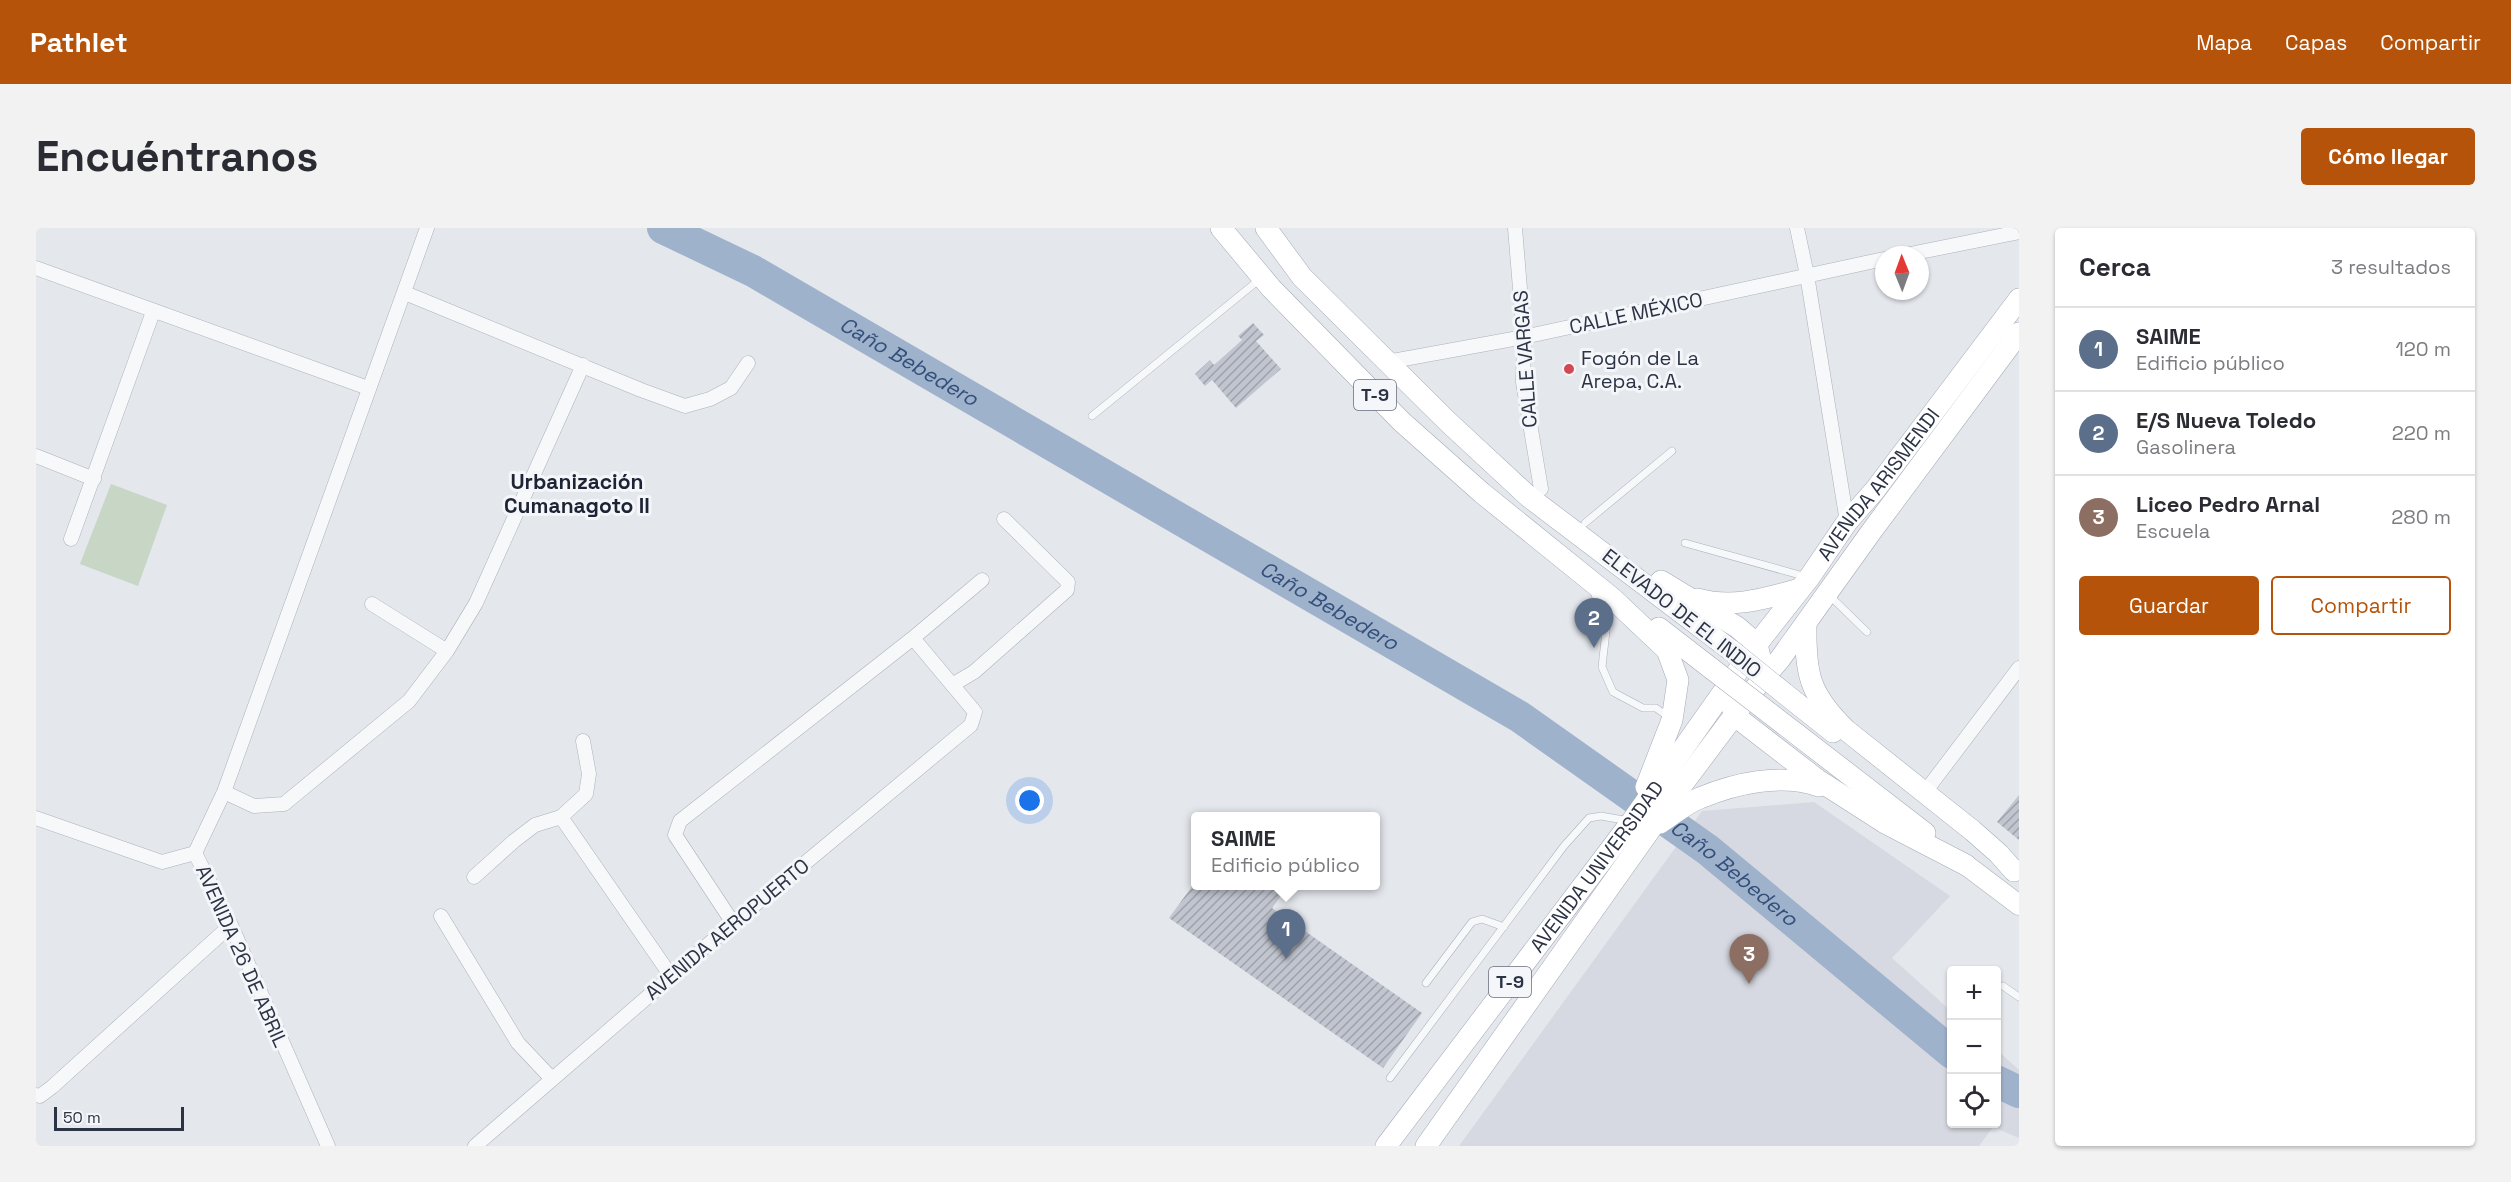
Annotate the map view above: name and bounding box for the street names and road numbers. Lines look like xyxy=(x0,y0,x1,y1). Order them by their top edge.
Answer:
street label: CALLE MÉXICO xyxy=(1567,286,1705,340)
street label: CALLE VARGAS xyxy=(1507,289,1543,429)
road number: T-9 xyxy=(1354,380,1396,410)
street label: AVENIDA ARISMENDI xyxy=(1812,403,1945,566)
street label: ELEVADO DE EL INDIO xyxy=(1597,543,1767,683)
street label: AVENIDA UNIVERSIDAD xyxy=(1524,776,1669,958)
street label: AVENIDA AEROPUERTO xyxy=(639,853,815,1005)
street label: AVENIDA 26 DE ABRIL xyxy=(190,861,294,1051)
road number: T-9 xyxy=(1489,967,1531,997)

